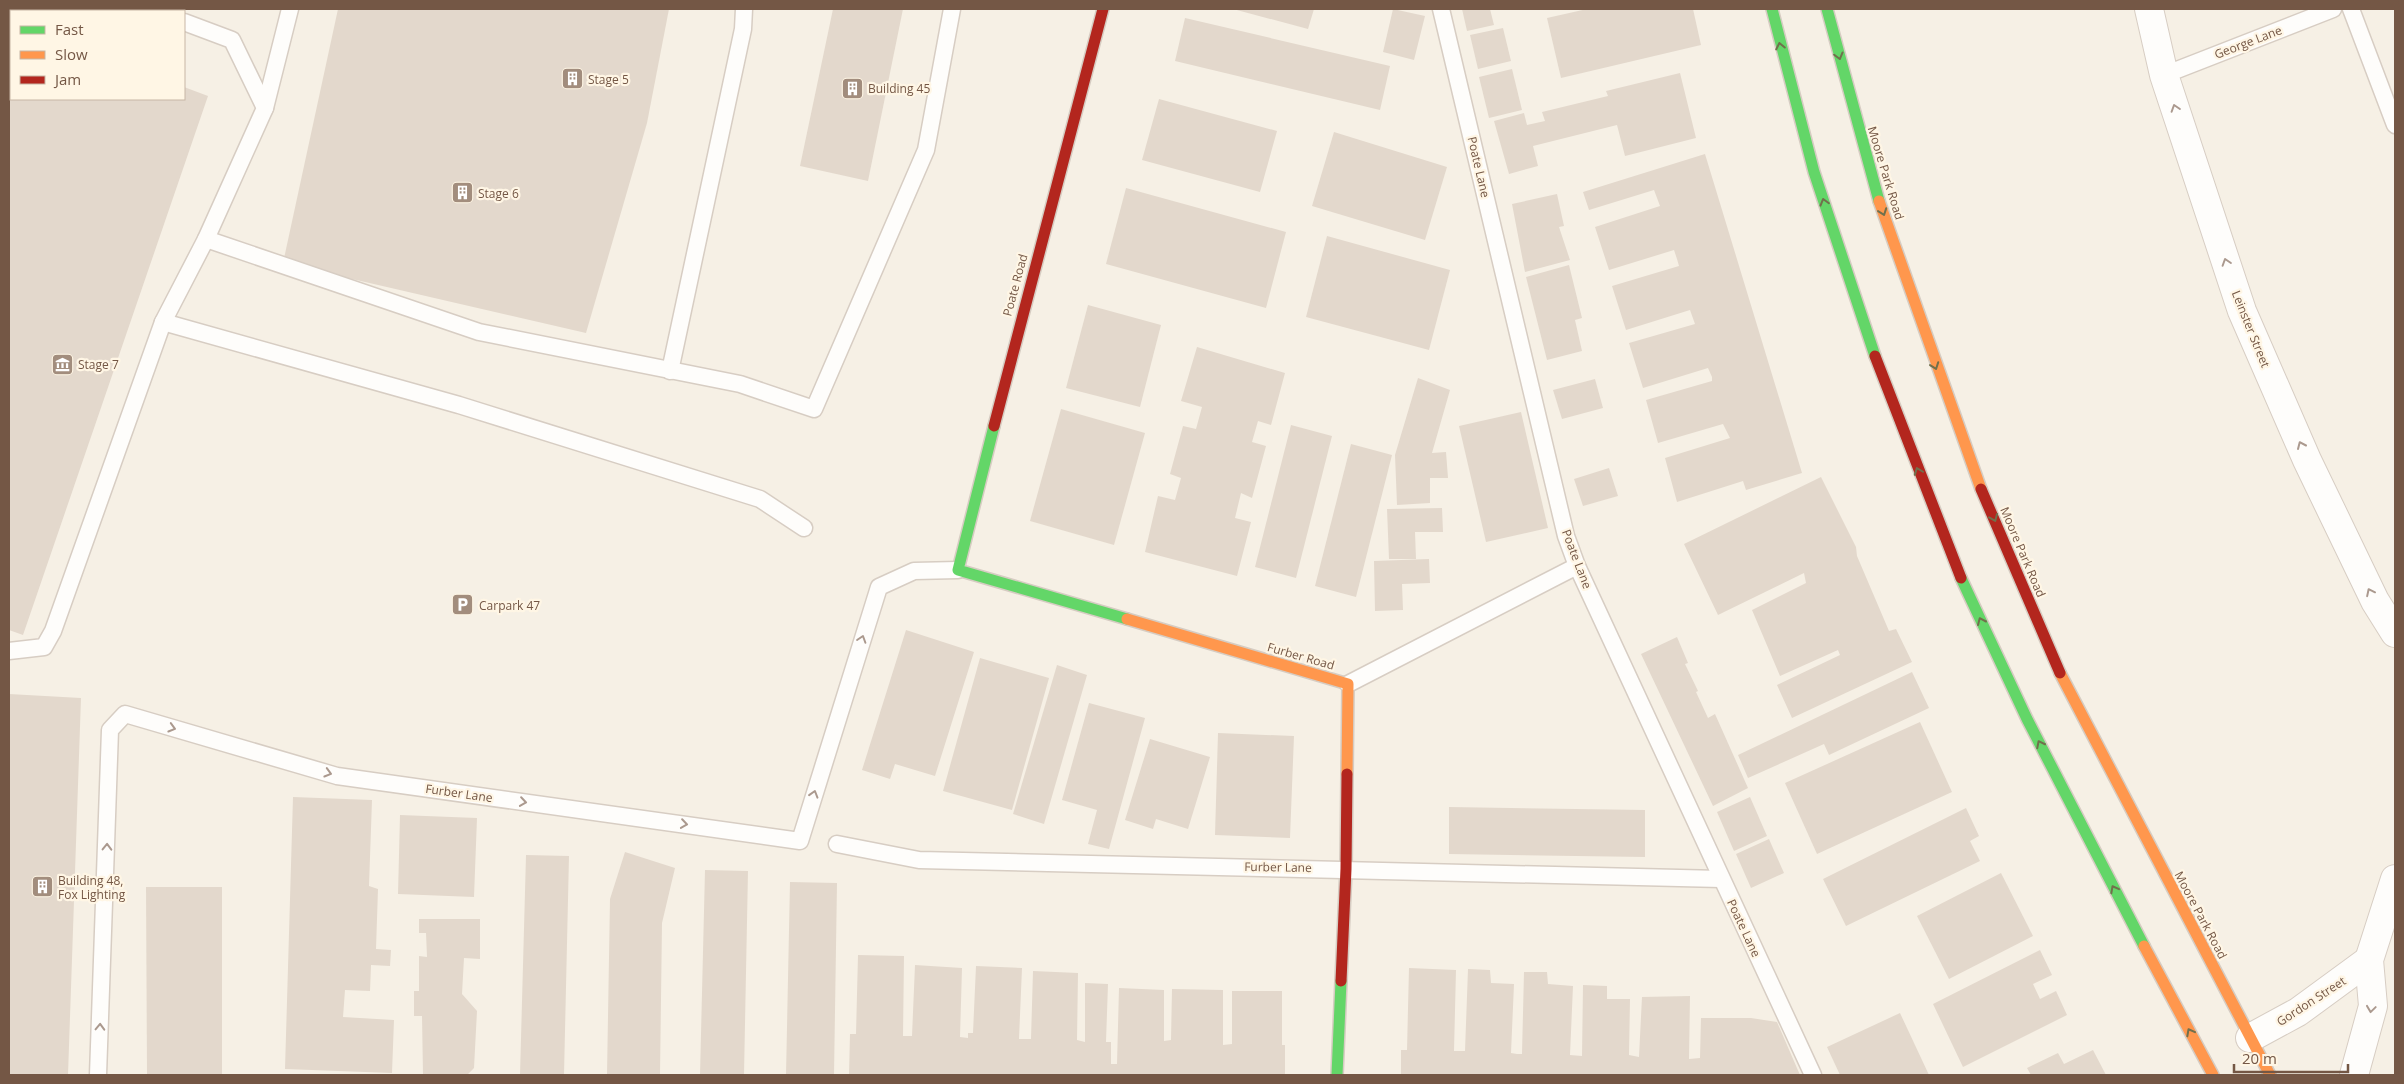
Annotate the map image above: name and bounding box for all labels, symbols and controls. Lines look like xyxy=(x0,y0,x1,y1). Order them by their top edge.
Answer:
legend xyxy=(10,10,185,100)
text: Fast xyxy=(55,19,84,39)
street label: George Lane xyxy=(2212,21,2284,63)
one-way arrow xyxy=(1775,41,1786,50)
text: Slow xyxy=(55,44,88,64)
one-way arrow xyxy=(1833,51,1844,60)
building icon: Stage 5 xyxy=(560,67,584,91)
text: Jam xyxy=(53,69,81,89)
place label: Stage 5 xyxy=(588,71,629,88)
building icon: Building 45 xyxy=(840,76,864,100)
place label: Building 45 xyxy=(868,80,930,97)
one-way arrow xyxy=(2171,104,2181,113)
street label: Moore Park Road xyxy=(1864,124,1908,222)
street label: Poate Lane xyxy=(1464,135,1494,199)
building icon: Stage 6 xyxy=(450,181,474,205)
place label: Stage 6 xyxy=(478,185,519,202)
one-way arrow xyxy=(1819,199,1829,207)
one-way arrow xyxy=(1877,208,1887,216)
street label: Poate Road xyxy=(999,252,1031,318)
one-way arrow xyxy=(2222,259,2232,267)
street label: Leinster Street xyxy=(2228,288,2274,370)
museum icon: Stage 7 xyxy=(50,352,74,376)
place label: Stage 7 xyxy=(78,356,119,373)
one-way arrow xyxy=(1929,361,1939,370)
one-way arrow xyxy=(2296,441,2307,450)
one-way arrow xyxy=(1914,467,1924,476)
street label: Moore Park Road xyxy=(1996,504,2050,600)
one-way arrow xyxy=(1987,513,1998,522)
street label: Poate Lane xyxy=(1558,527,1596,591)
one-way arrow xyxy=(2366,588,2377,597)
parking icon: Carpark 47 xyxy=(451,593,475,617)
place label: Carpark 47 xyxy=(479,597,540,614)
one-way arrow xyxy=(1977,617,1987,626)
one-way arrow xyxy=(856,635,866,643)
street label: Furber Road xyxy=(1265,638,1337,674)
one-way arrow xyxy=(167,722,175,732)
one-way arrow xyxy=(2036,740,2046,749)
one-way arrow xyxy=(323,768,331,778)
street label: Furber Lane xyxy=(424,780,494,806)
one-way arrow xyxy=(809,791,819,799)
one-way arrow xyxy=(519,796,527,807)
one-way arrow xyxy=(680,819,688,829)
one-way arrow xyxy=(102,842,112,850)
street label: Furber Lane xyxy=(1244,858,1312,876)
street label: Moore Park Road xyxy=(2171,868,2231,962)
place label: Building 48, Fox Lighting xyxy=(58,872,126,903)
building icon: Building 48, Fox Lighting xyxy=(30,875,54,899)
one-way arrow xyxy=(2110,885,2120,894)
street label: Poate Lane xyxy=(1723,896,1765,960)
street label: Gordon Street xyxy=(2273,972,2349,1030)
one-way arrow xyxy=(2366,1005,2377,1013)
one-way arrow xyxy=(95,1022,106,1030)
one-way arrow xyxy=(2186,1029,2196,1038)
scale bar xyxy=(2234,1042,2348,1074)
text: 20 m xyxy=(2242,1048,2277,1068)

